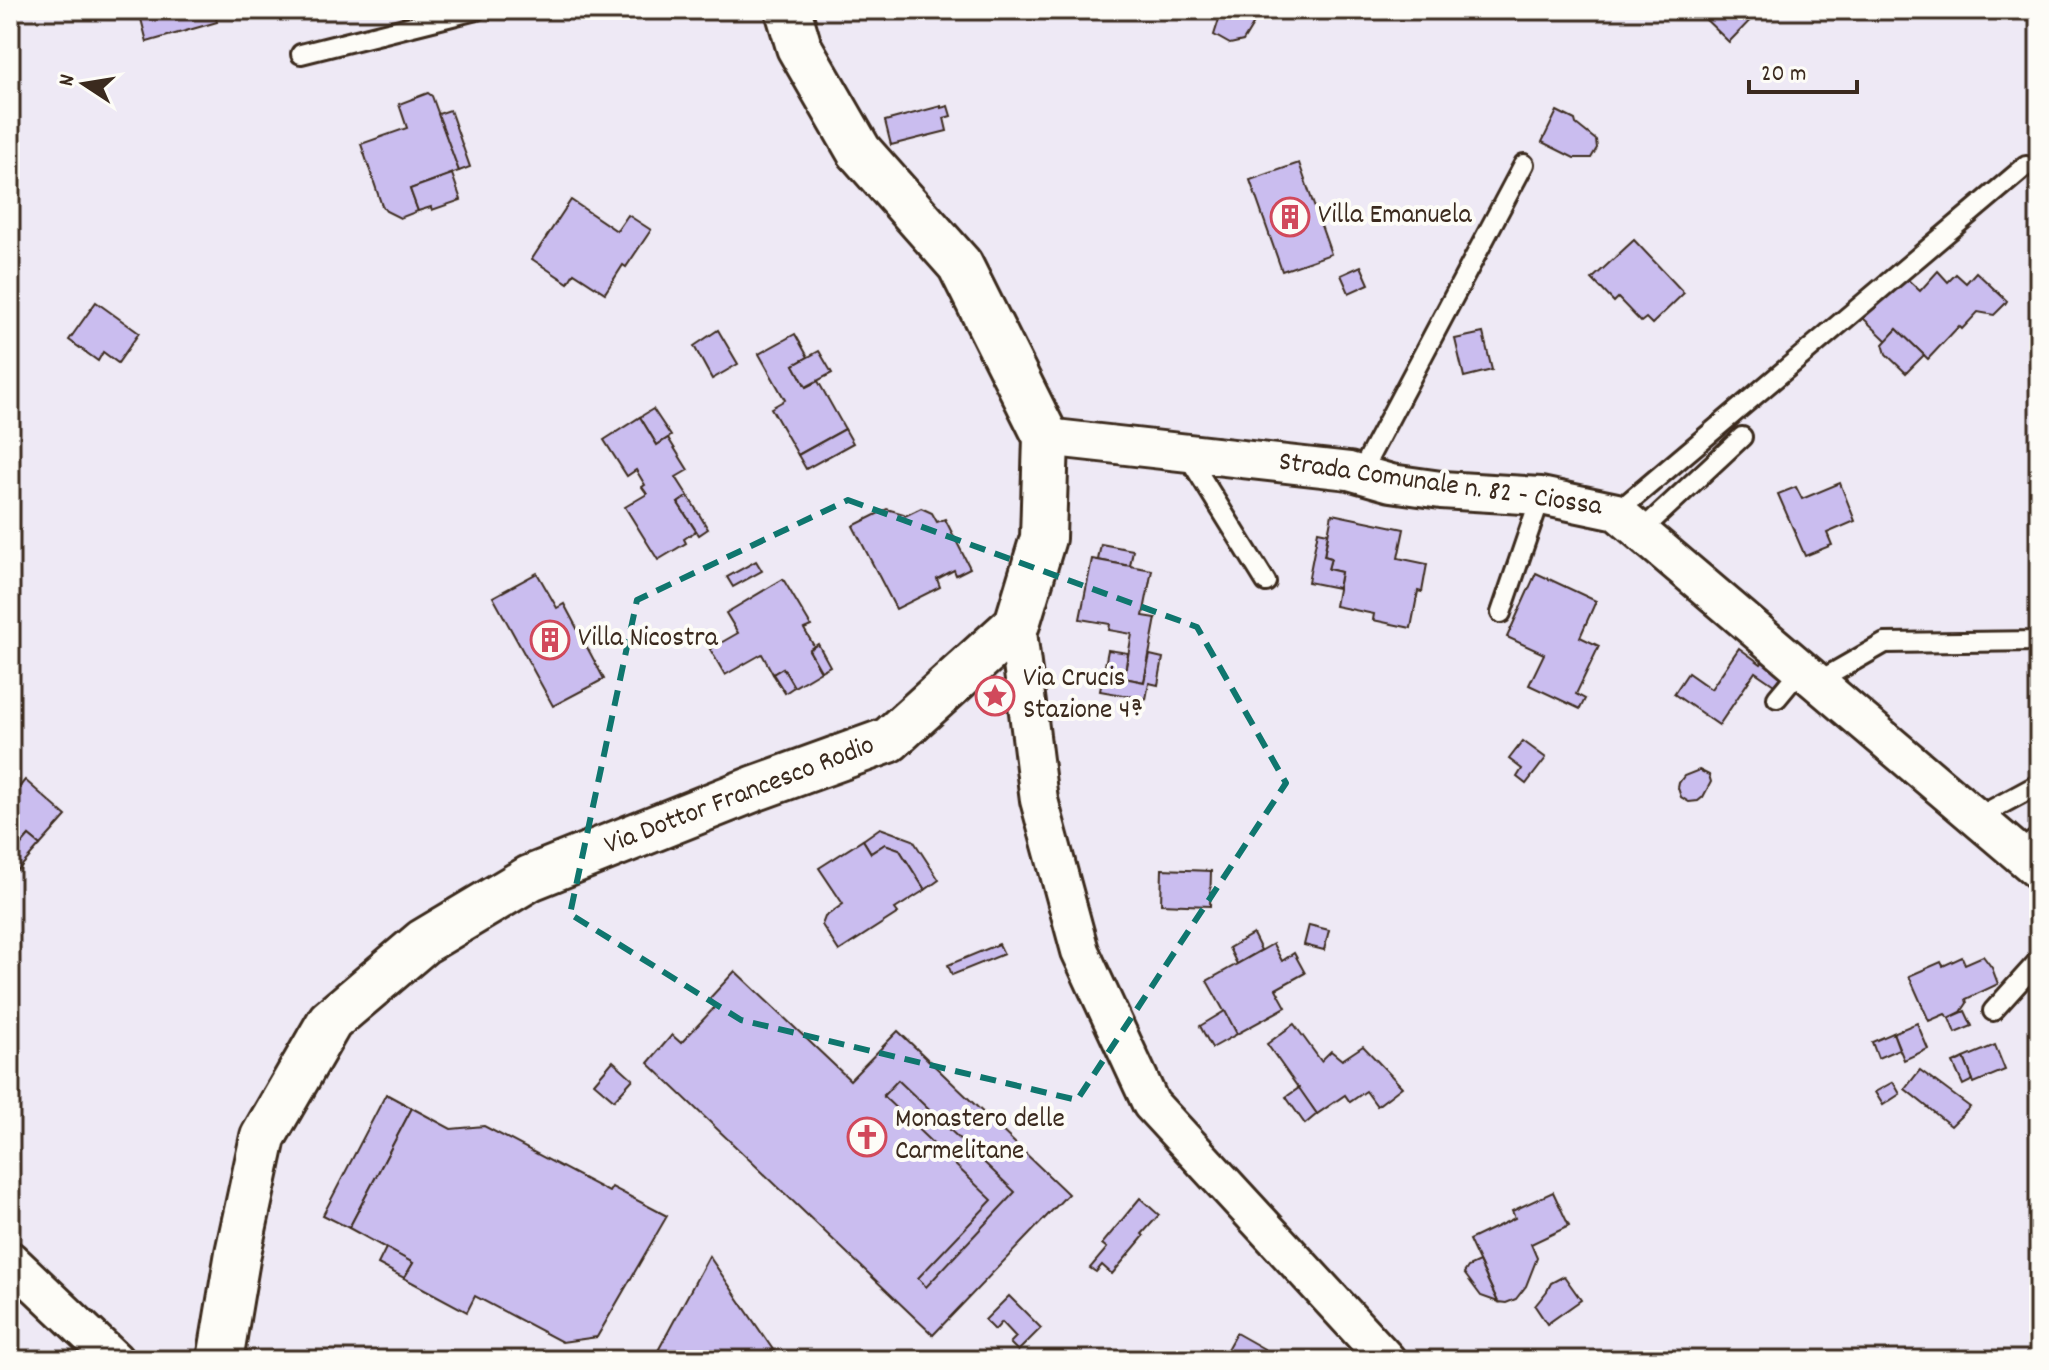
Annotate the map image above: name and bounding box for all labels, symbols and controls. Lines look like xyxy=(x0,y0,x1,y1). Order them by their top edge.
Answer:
north arrow xyxy=(44,44,124,124)
scale bar xyxy=(1749,44,1857,94)
text: 20 m xyxy=(1761,58,1807,92)
text: N xyxy=(52,72,84,89)
building icon: Villa Emanuela xyxy=(1269,196,1311,238)
place label: Villa Emanuela xyxy=(1318,197,1473,237)
street label: Strada Comunale n. 82 - Ciossa xyxy=(1276,444,1605,529)
building icon: Villa Nicostra xyxy=(529,619,571,661)
place label: Villa Nicostra xyxy=(578,620,719,660)
place label: Via Crucis Stazione 4ª xyxy=(1023,660,1145,732)
place icon: Via Crucis Stazione 4ª xyxy=(974,675,1016,717)
street label: Via Dottor Francesco Rodio xyxy=(599,727,881,867)
place label: Monastero delle Carmelitane xyxy=(895,1101,1065,1173)
church icon: Monastero delle Carmelitane xyxy=(846,1116,888,1158)

